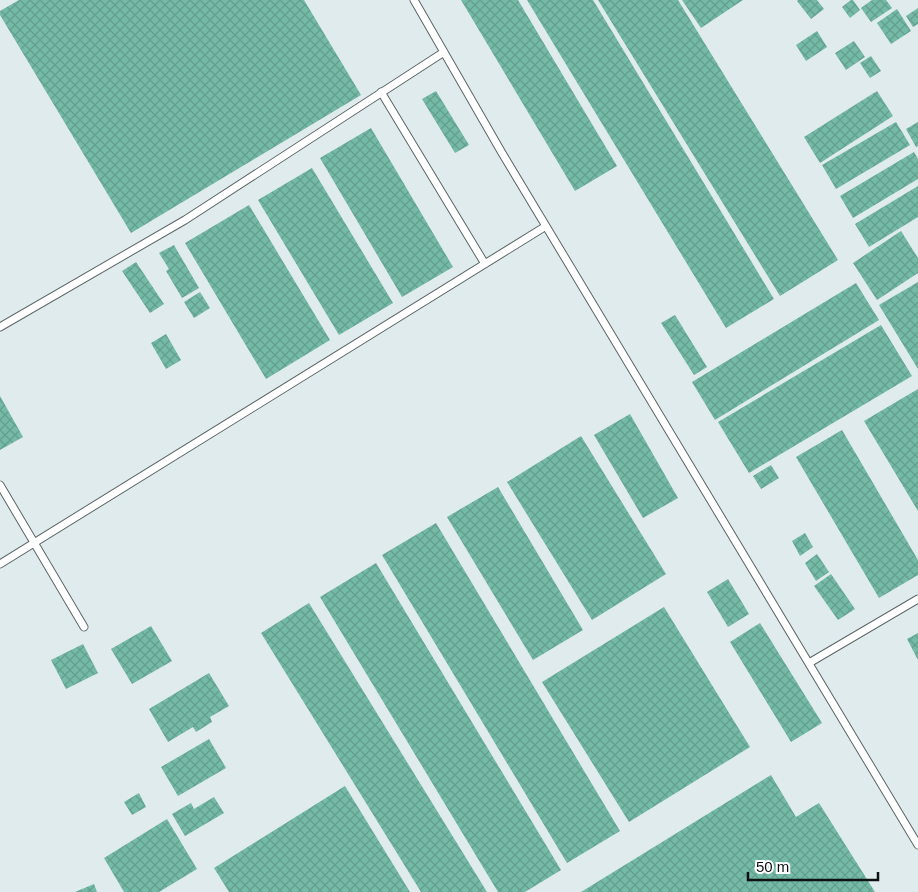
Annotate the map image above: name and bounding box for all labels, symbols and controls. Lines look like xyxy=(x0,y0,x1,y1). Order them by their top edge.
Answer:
scale bar xyxy=(748,850,878,882)
text: 50 m xyxy=(756,858,789,875)

